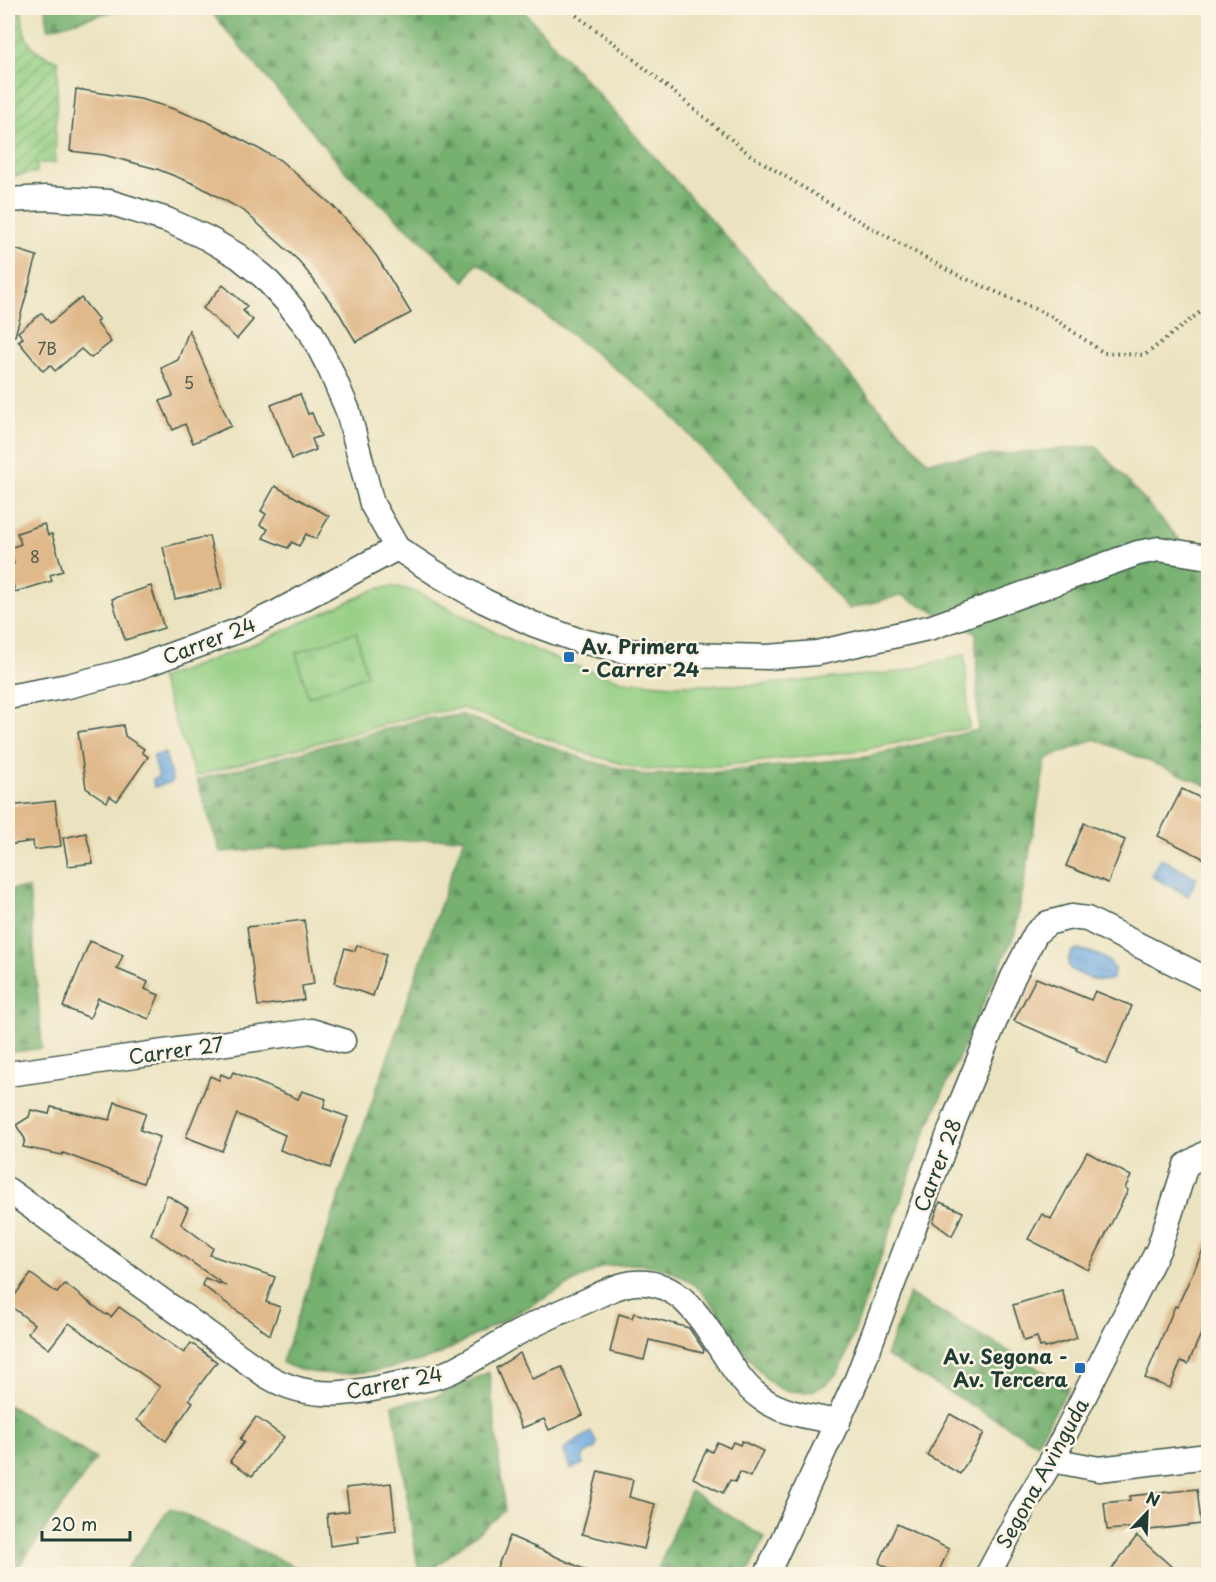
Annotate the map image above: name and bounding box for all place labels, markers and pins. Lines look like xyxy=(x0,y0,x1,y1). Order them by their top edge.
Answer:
place label: Av. Primera - Carrer 24 xyxy=(581,631,700,684)
marker: Av. Primera - Carrer 24 xyxy=(562,650,576,664)
place label: Av. Segona - Av. Tercera xyxy=(943,1341,1068,1394)
marker: Av. Segona - Av. Tercera xyxy=(1073,1361,1087,1375)

